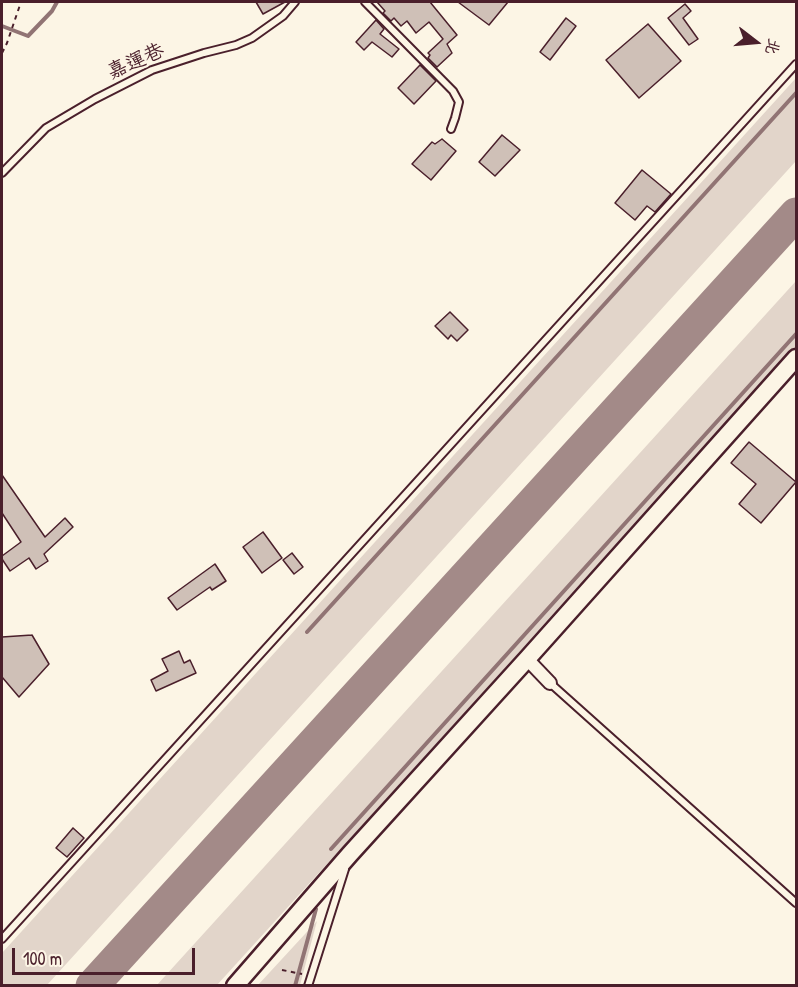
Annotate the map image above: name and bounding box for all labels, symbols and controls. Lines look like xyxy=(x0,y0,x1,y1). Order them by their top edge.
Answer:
north arrow xyxy=(726,12,786,72)
text: 北 xyxy=(761,36,786,58)
street label: 嘉運巷 xyxy=(104,39,168,85)
scale bar xyxy=(15,936,198,974)
text: 100 m xyxy=(23,946,62,971)

